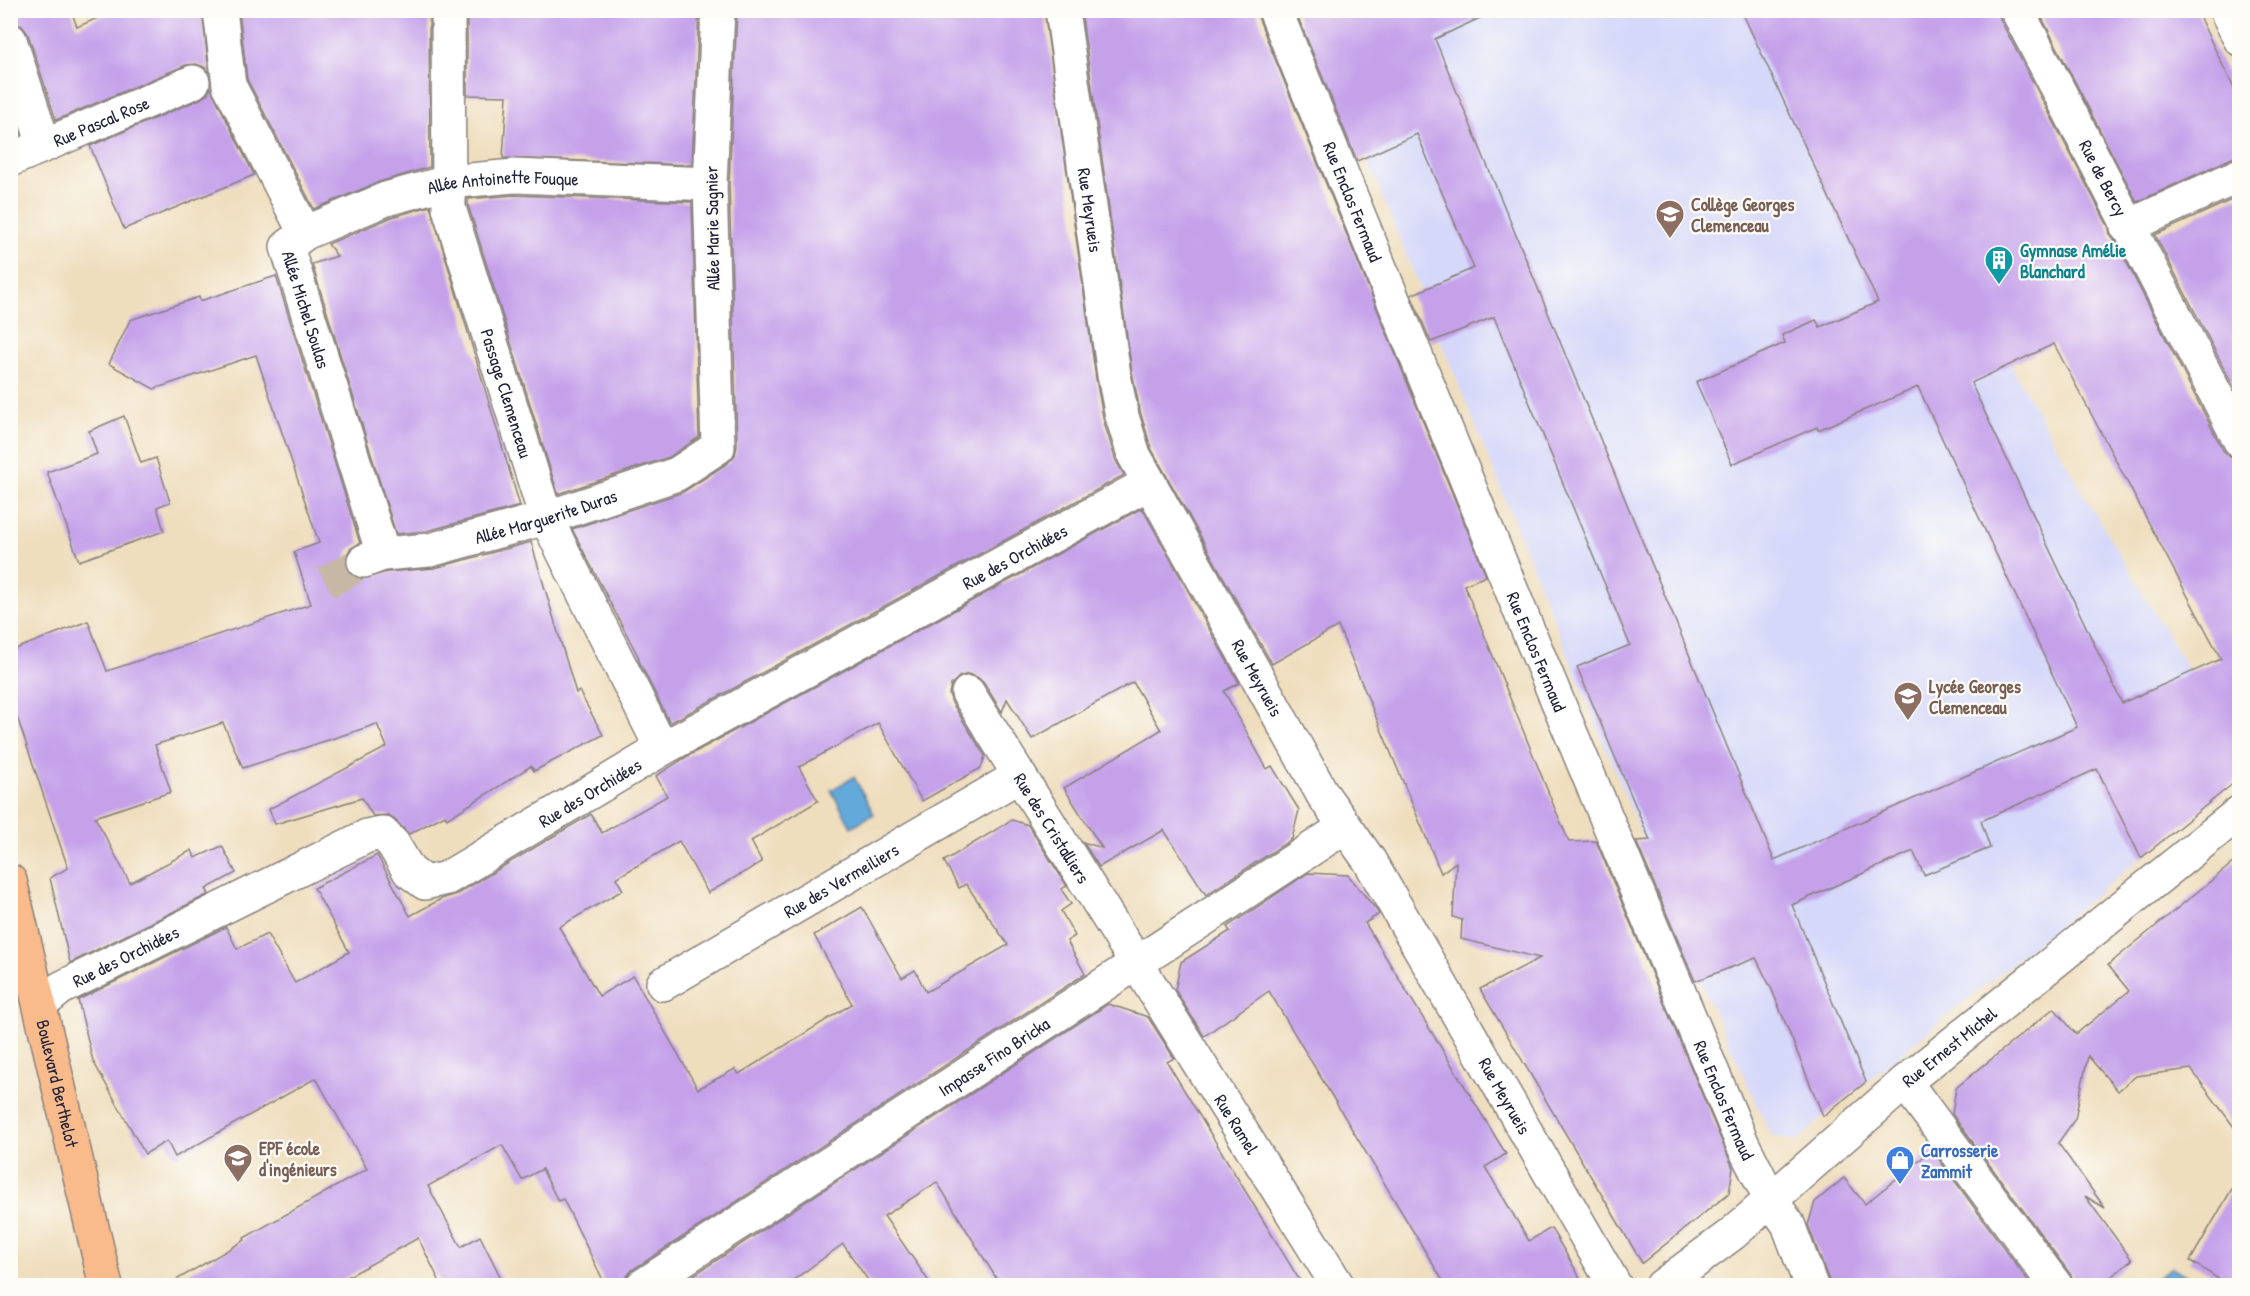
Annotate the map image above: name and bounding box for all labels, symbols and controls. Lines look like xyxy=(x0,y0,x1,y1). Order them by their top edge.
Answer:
street label: Rue Pascal Rose xyxy=(49,90,153,153)
street label: Rue de Bercy xyxy=(2074,135,2134,221)
street label: Rue Enclos Fermaud xyxy=(1318,138,1389,265)
street label: Allée Antoinette Fouque xyxy=(424,163,579,200)
street label: Allée Marie Sagnier xyxy=(698,165,726,291)
street label: Rue Meyrueis xyxy=(1072,166,1109,254)
place label: Collège Georges Clemenceau xyxy=(1691,192,1795,238)
school or university icon: Collège Georges Clemenceau xyxy=(1654,198,1686,240)
place label: Gymnase Amélie Blanchard xyxy=(2020,238,2127,284)
building icon: Gymnase Amélie Blanchard xyxy=(1983,244,2015,286)
street label: Allée Michel Soulas xyxy=(276,247,337,371)
street label: Passage Clemenceau xyxy=(475,326,539,461)
street label: Allée Marguerite Duras xyxy=(472,483,620,550)
street label: Rue des Orchidées xyxy=(958,518,1071,595)
street label: Rue Enclos Fermaud xyxy=(1501,588,1573,715)
street label: Rue Meyrueis xyxy=(1226,635,1289,721)
place label: Lycée Georges Clemenceau xyxy=(1929,674,2021,720)
school or university icon: Lycée Georges Clemenceau xyxy=(1892,680,1924,722)
street label: Rue des Orchidées xyxy=(534,752,646,833)
street label: Rue des Cristalliers xyxy=(1008,768,1096,888)
street label: Rue des Vermeiliers xyxy=(779,837,903,924)
street label: Rue des Orchidées xyxy=(68,919,183,993)
street label: Rue Ernest Michel xyxy=(1896,1000,2002,1093)
street label: Impasse Fino Bricka xyxy=(933,1011,1054,1102)
street label: Boulevard Berthelot xyxy=(31,1017,85,1150)
street label: Rue Enclos Fermaud xyxy=(1688,1036,1761,1164)
street label: Rue Meyrueis xyxy=(1473,1053,1537,1139)
street label: Rue Ramel xyxy=(1209,1089,1265,1159)
place label: EPF école d'ingénieurs xyxy=(259,1136,337,1183)
place label: Carrosserie Zammit xyxy=(1921,1138,1999,1184)
school or university icon: EPF école d'ingénieurs xyxy=(222,1142,254,1184)
shop icon: Carrosserie Zammit xyxy=(1884,1144,1916,1186)

